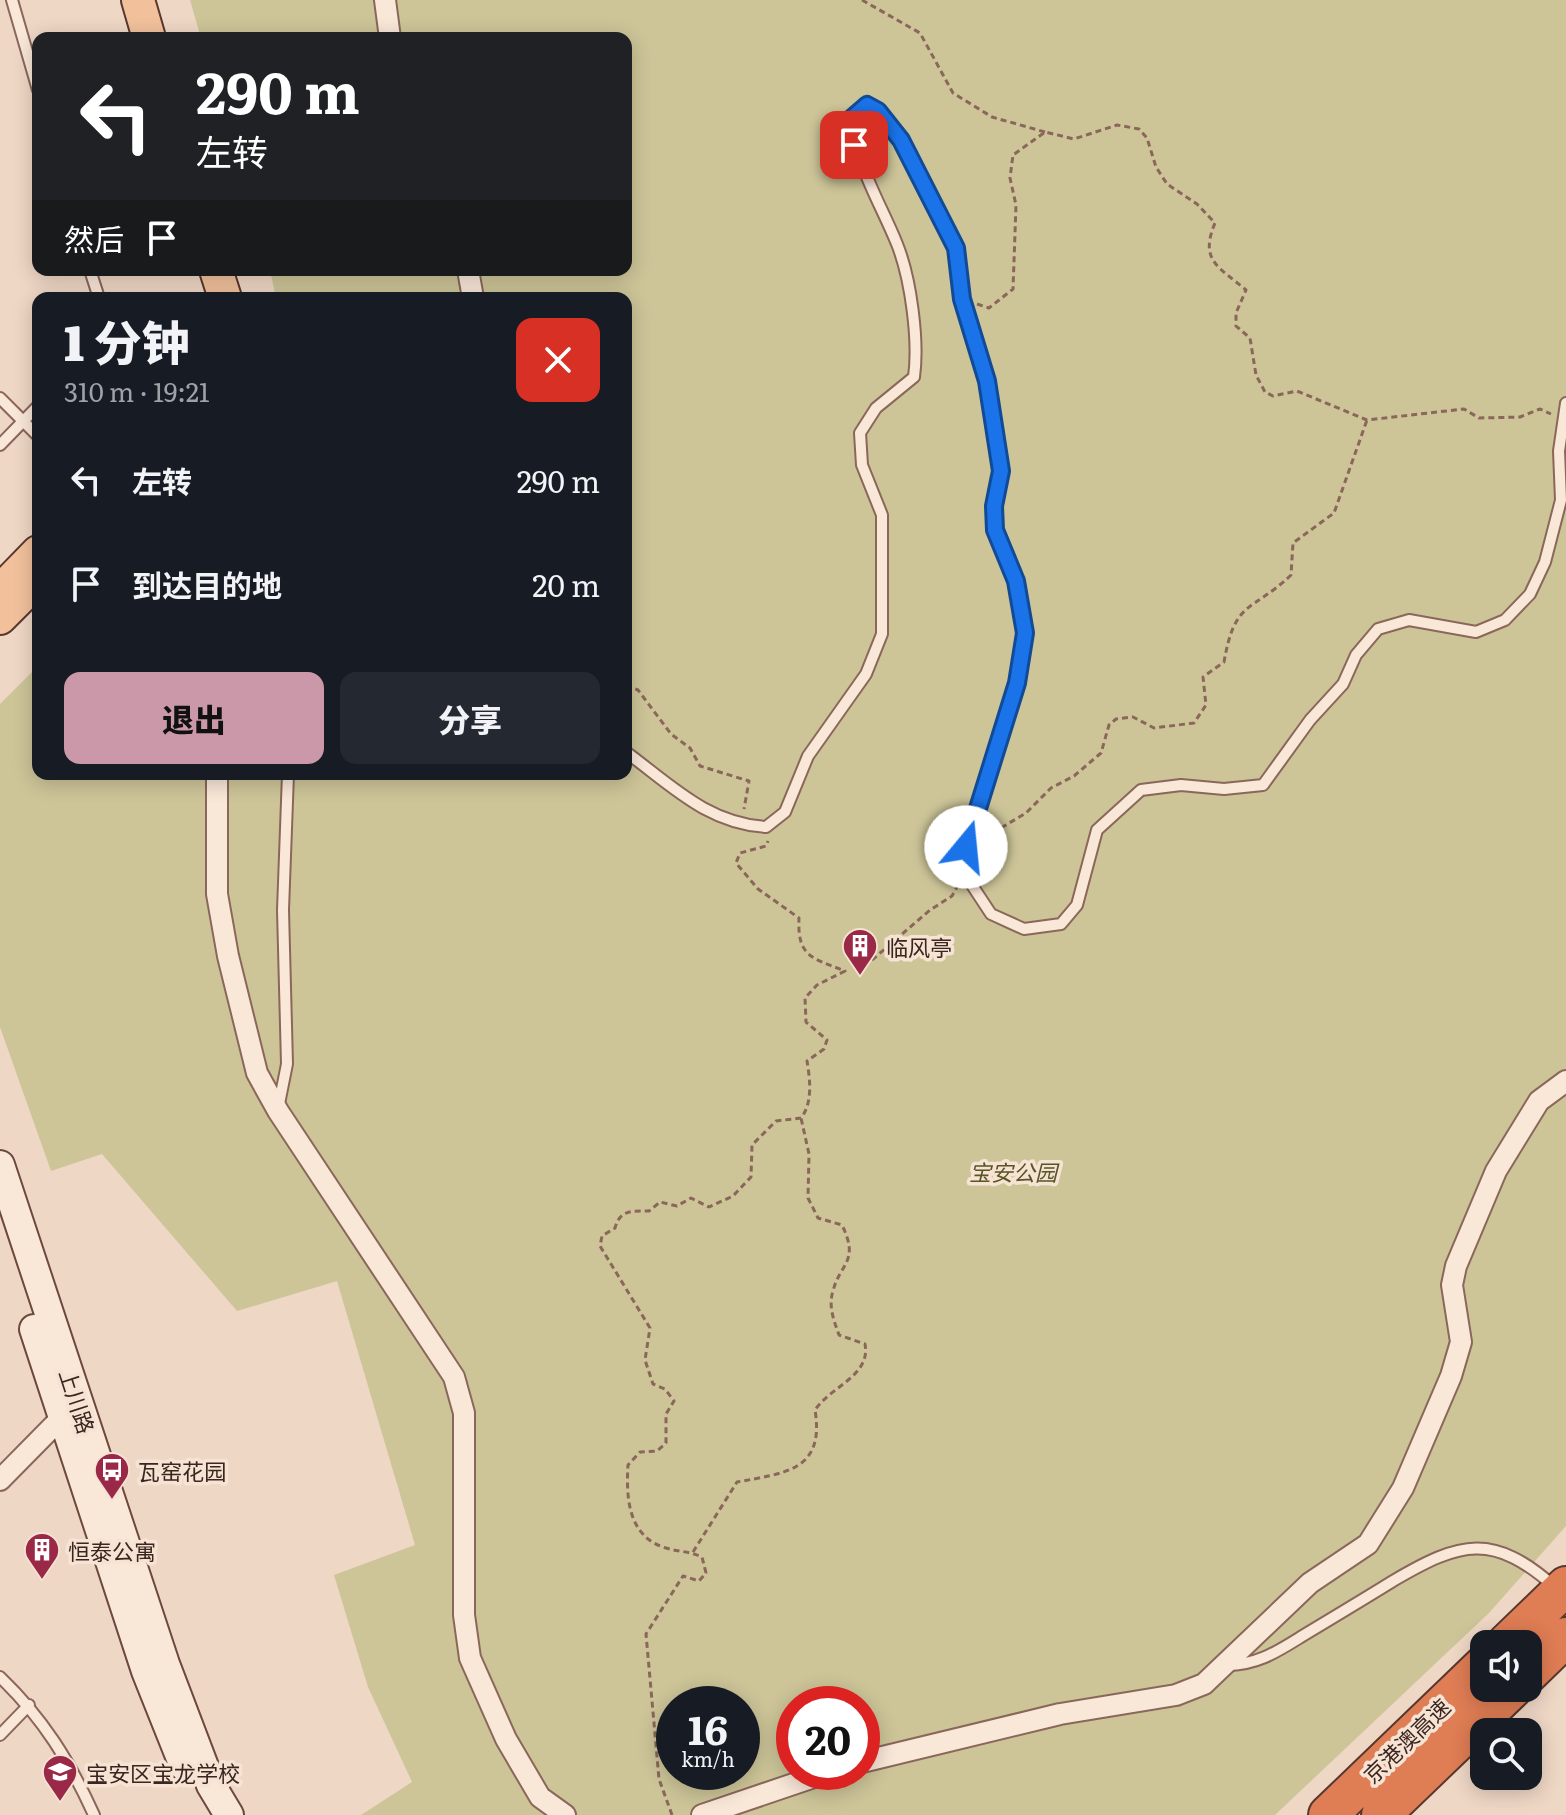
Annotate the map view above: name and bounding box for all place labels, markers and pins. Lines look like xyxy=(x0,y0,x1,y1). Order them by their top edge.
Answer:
pin xyxy=(820,111,888,179)
building icon: 临风亭 xyxy=(841,927,879,977)
place label: 临风亭 xyxy=(886,930,952,963)
bus stop icon: 瓦窑花园 xyxy=(93,1451,131,1501)
place label: 瓦窑花园 xyxy=(138,1454,226,1487)
building icon: 恒泰公寓 xyxy=(23,1531,61,1581)
place label: 恒泰公寓 xyxy=(68,1534,156,1567)
school or university icon: 宝安区宝龙学校 xyxy=(41,1753,79,1803)
place label: 宝安区宝龙学校 xyxy=(86,1756,240,1789)

